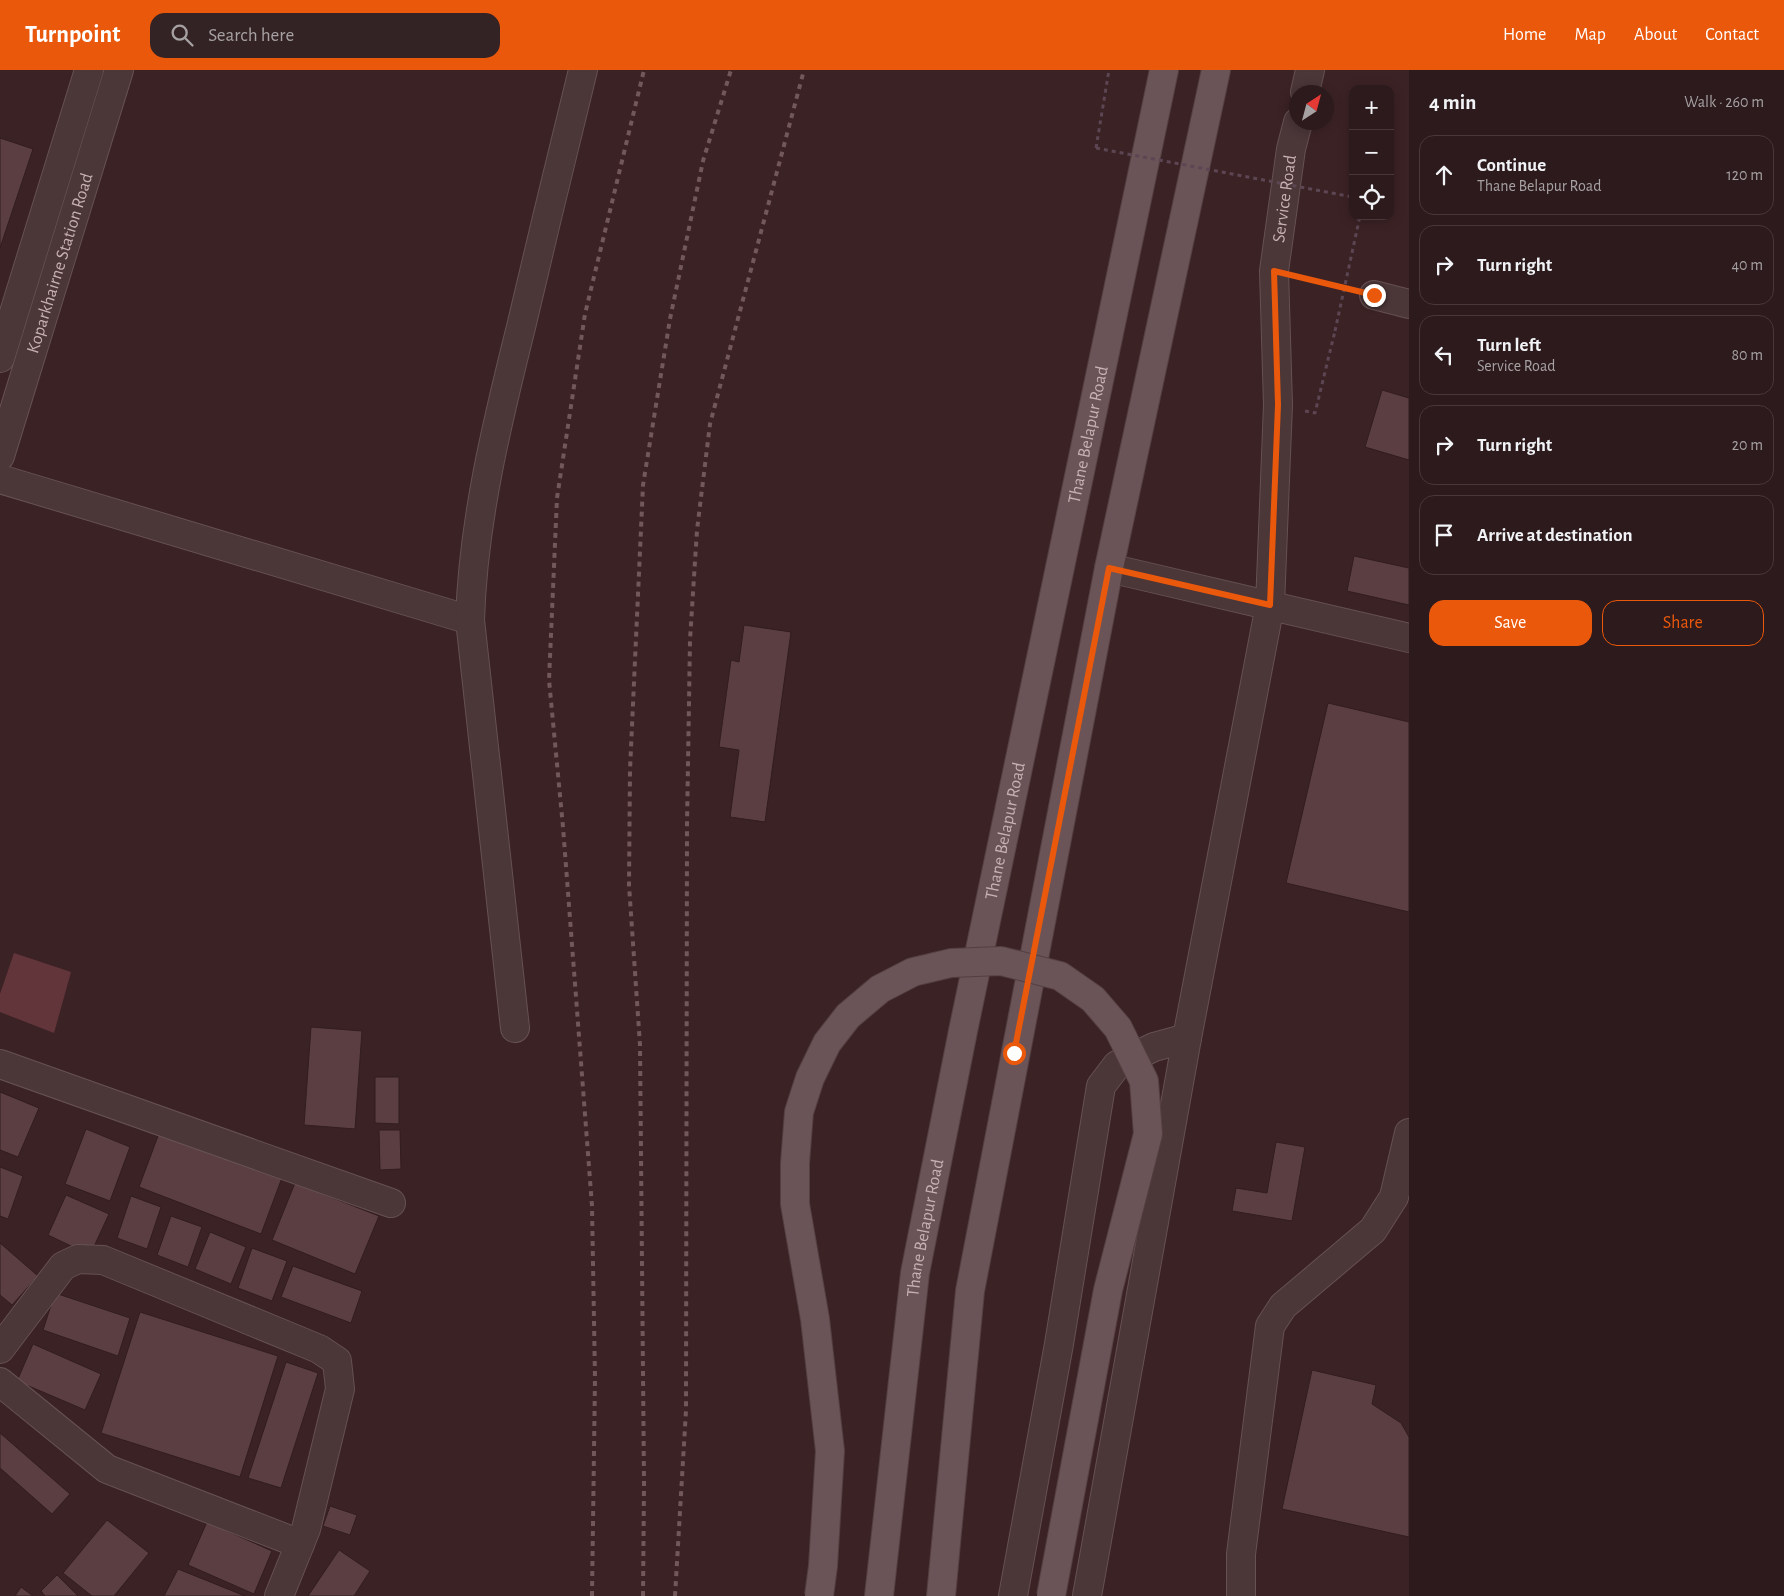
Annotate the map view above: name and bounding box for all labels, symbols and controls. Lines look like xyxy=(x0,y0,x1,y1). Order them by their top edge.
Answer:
search box xyxy=(150,13,500,58)
icon: search xyxy=(168,21,196,49)
text: Turnpoint xyxy=(25,23,120,47)
text: Search here xyxy=(208,26,294,45)
text: Home xyxy=(1503,26,1546,44)
text: Map xyxy=(1574,26,1606,44)
text: About xyxy=(1634,26,1677,44)
text: Contact xyxy=(1705,26,1759,44)
north arrow xyxy=(1289,85,1334,130)
map controls xyxy=(1349,85,1394,220)
button: + xyxy=(1349,85,1394,130)
text: 4 min xyxy=(1429,92,1476,113)
text: Walk · 260 m xyxy=(1684,94,1764,110)
button: − xyxy=(1349,130,1394,175)
street label: Service Road xyxy=(1270,154,1300,244)
text: Continue xyxy=(1477,156,1546,175)
icon: ahead xyxy=(1430,161,1458,189)
text: 120 m xyxy=(1726,167,1763,183)
street label: Koparkhairne Station Road xyxy=(24,171,97,356)
button: locate xyxy=(1349,175,1394,220)
text: Thane Belapur Road xyxy=(1477,178,1601,194)
icon: right xyxy=(1430,251,1458,279)
text: Turn right xyxy=(1477,256,1552,275)
text: 40 m xyxy=(1731,257,1763,273)
route end xyxy=(1363,284,1386,307)
text: Turn left xyxy=(1477,336,1541,355)
icon: left xyxy=(1430,341,1458,369)
text: 80 m xyxy=(1732,347,1763,363)
text: Service Road xyxy=(1477,358,1556,374)
street label: Thane Belapur Road xyxy=(1066,364,1112,505)
icon: right xyxy=(1430,431,1458,459)
text: Turn right xyxy=(1477,436,1552,455)
text: 20 m xyxy=(1732,437,1763,453)
icon: arrive xyxy=(1430,521,1458,549)
text: Arrive at destination xyxy=(1477,526,1633,545)
button: Save xyxy=(1429,600,1592,646)
button: Share xyxy=(1602,600,1764,646)
street label: Thane Belapur Road xyxy=(983,761,1029,902)
route start xyxy=(1003,1042,1026,1065)
street label: Thane Belapur Road xyxy=(904,1158,947,1298)

